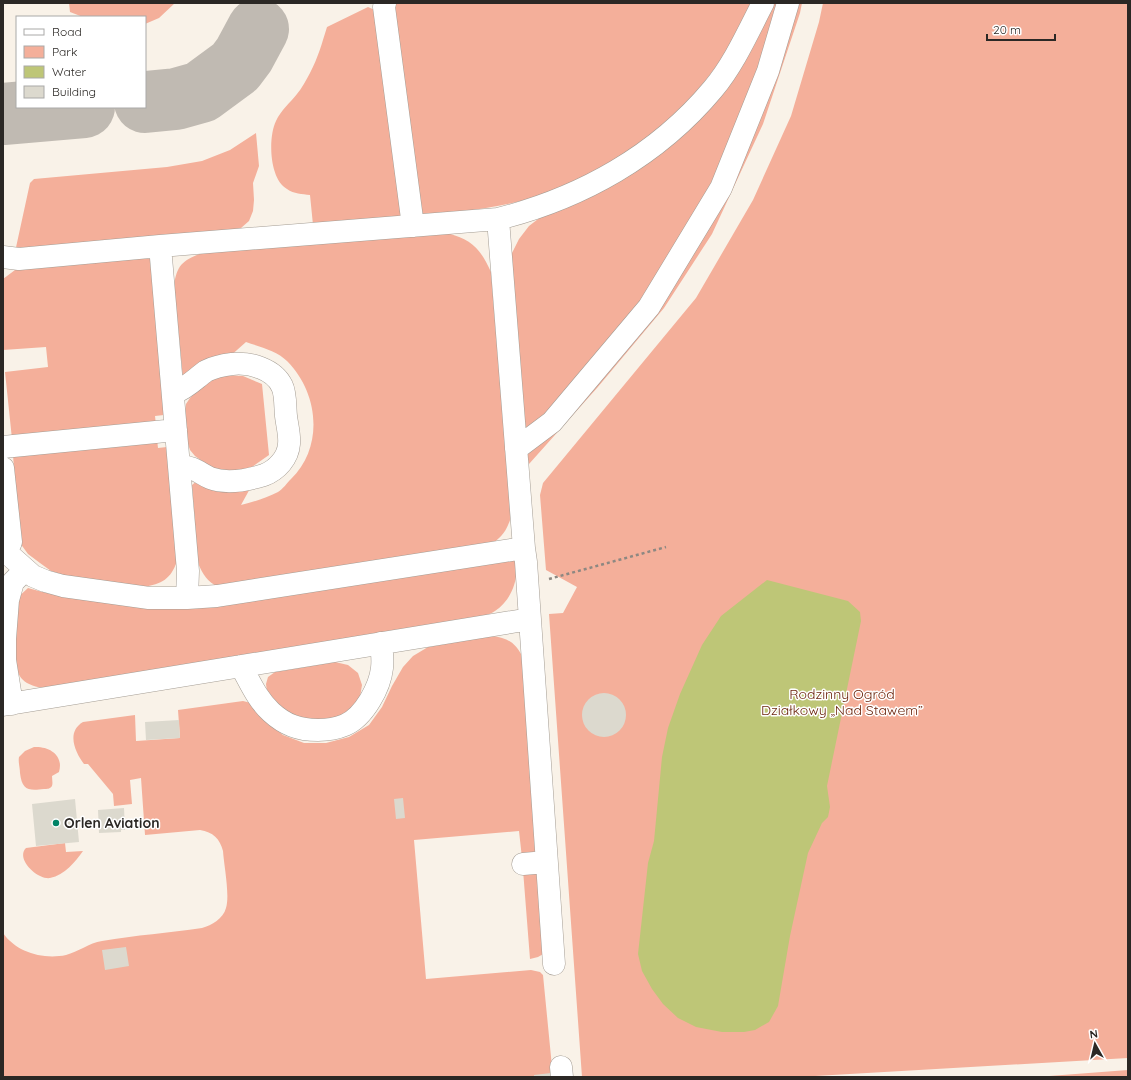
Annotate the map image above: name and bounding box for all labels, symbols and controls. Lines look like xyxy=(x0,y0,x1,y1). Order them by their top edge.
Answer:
legend xyxy=(16,16,146,108)
scale bar xyxy=(987,16,1055,42)
text: 20 m xyxy=(993,22,1021,37)
text: Road xyxy=(52,24,82,39)
text: Park xyxy=(52,44,77,59)
text: Water xyxy=(52,64,87,79)
text: Building xyxy=(52,84,96,99)
park label: Rodzinny Ogród Działkowy „Nad Stawem” xyxy=(761,685,923,719)
place label: Orlen Aviation xyxy=(64,814,160,832)
marker: Orlen Aviation xyxy=(51,818,61,828)
north arrow xyxy=(1075,1024,1115,1064)
text: N xyxy=(1089,1027,1099,1042)

